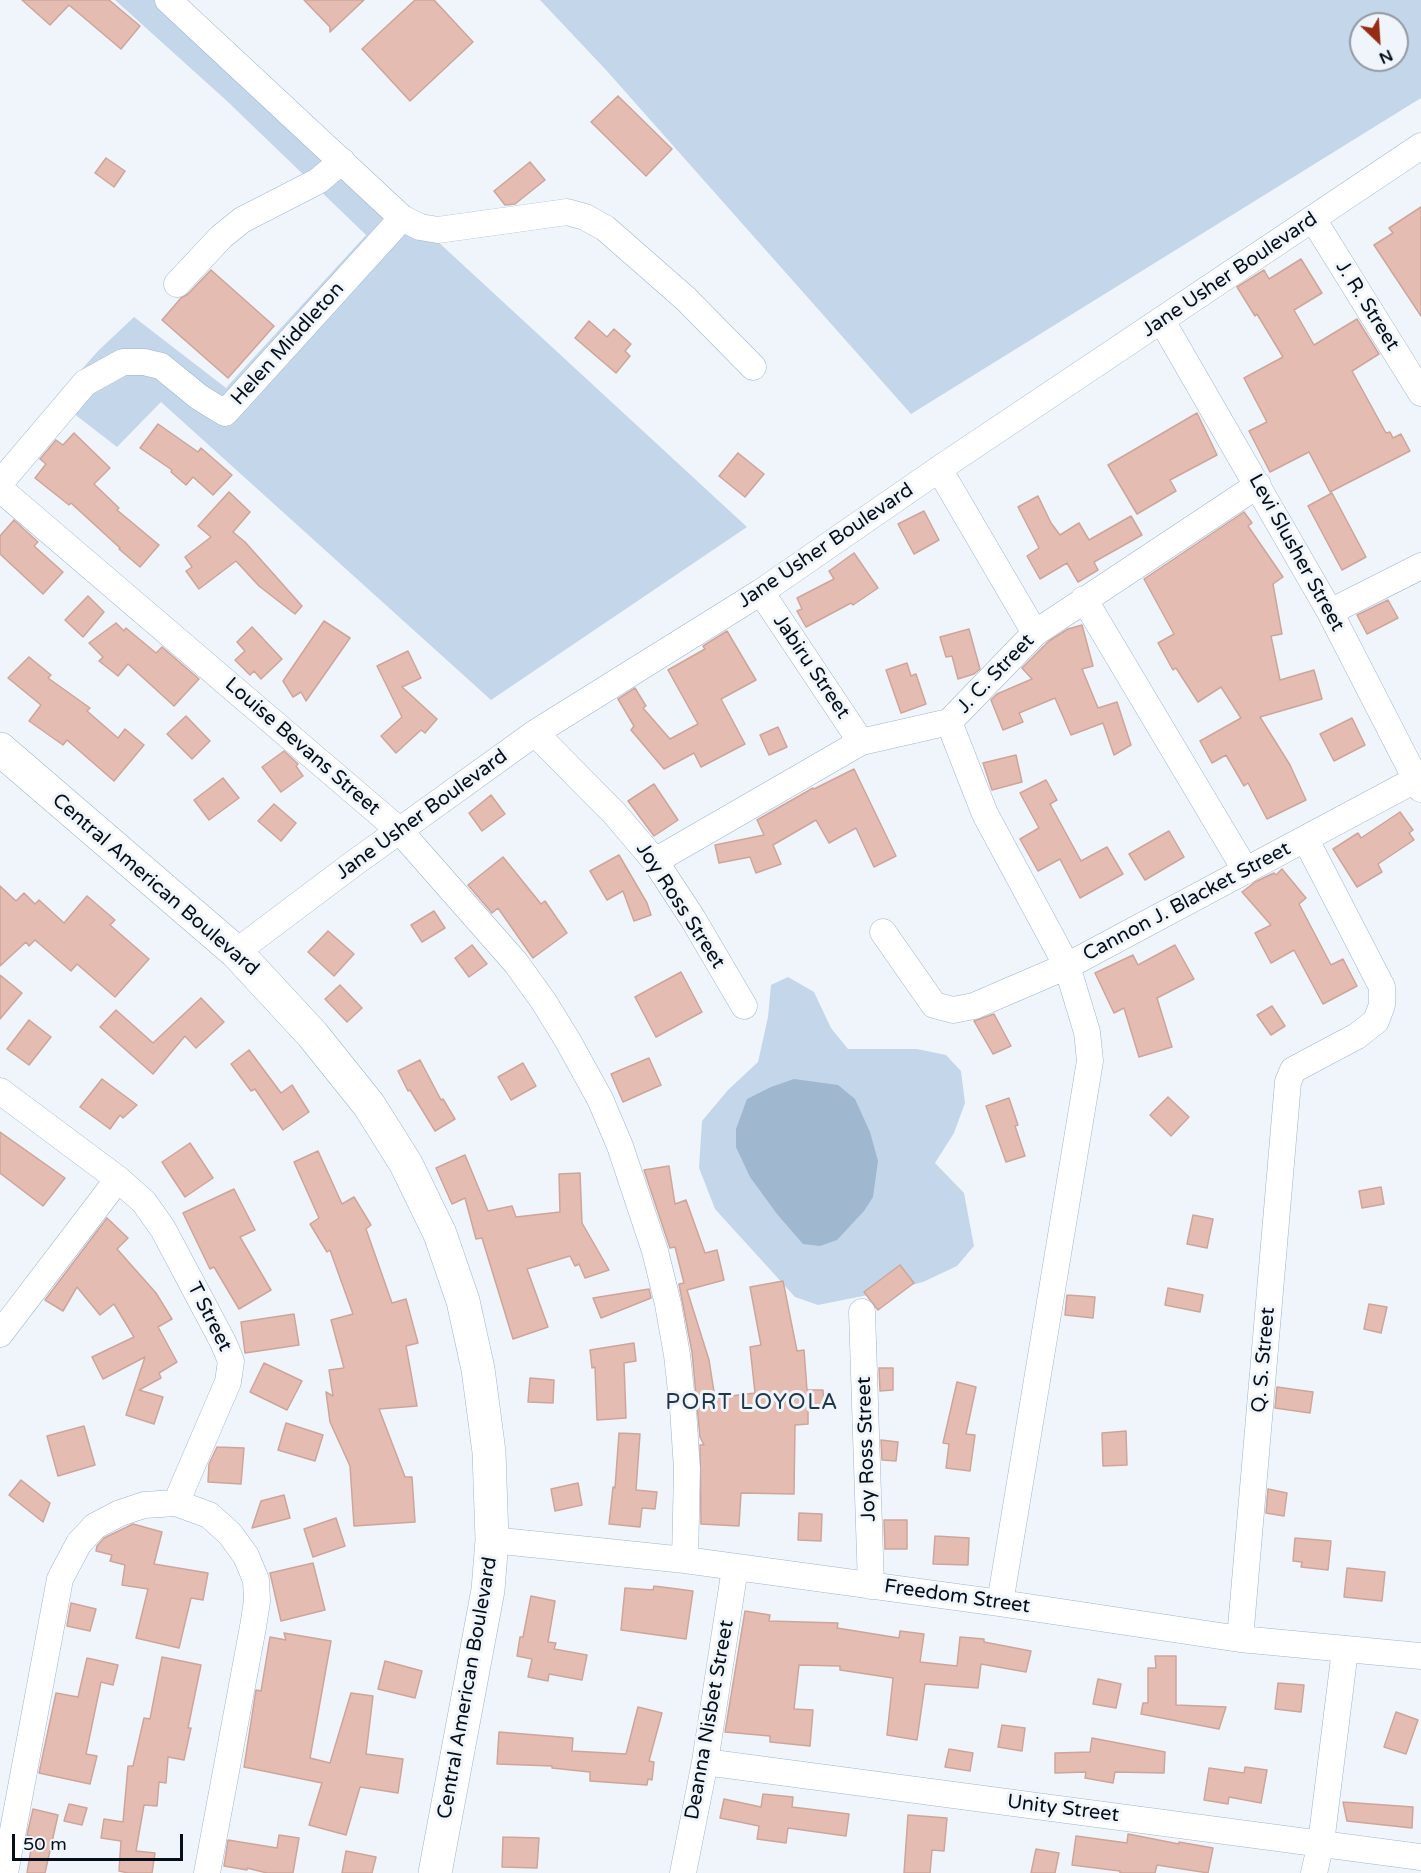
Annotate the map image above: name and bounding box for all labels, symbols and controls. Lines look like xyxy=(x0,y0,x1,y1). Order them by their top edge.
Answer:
north arrow xyxy=(1349,12,1409,72)
text: N xyxy=(1376,45,1396,68)
street label: Jane Usher Boulevard xyxy=(1138,207,1322,343)
street label: J. R. Street xyxy=(1330,257,1404,355)
street label: Helen Middleton xyxy=(226,278,350,410)
street label: Levi Slusher Street xyxy=(1243,470,1349,636)
street label: Jane Usher Boulevard xyxy=(734,478,918,614)
street label: Jabiru Street xyxy=(767,610,855,724)
street label: J. C. Street xyxy=(952,629,1040,719)
street label: Louise Bevans Street xyxy=(219,673,385,821)
street label: Jane Usher Boulevard xyxy=(332,745,512,885)
street label: Central American Boulevard xyxy=(47,789,263,981)
street label: Cannon J. Blacket Street xyxy=(1079,837,1295,967)
street label: Joy Ross Street xyxy=(630,839,730,973)
street label: T Street xyxy=(181,1278,237,1356)
street label: Q. S. Street xyxy=(1247,1306,1281,1414)
street label: Joy Ross Street xyxy=(852,1376,882,1522)
district label: PORT LOYOLA xyxy=(665,1390,839,1416)
street label: Central American Boulevard xyxy=(433,1555,503,1821)
street label: Freedom Street xyxy=(882,1575,1032,1619)
street label: Deanna Nisbet Street xyxy=(681,1618,739,1822)
street label: Unity Street xyxy=(1006,1790,1120,1828)
scale bar xyxy=(15,1822,186,1860)
text: 50 m xyxy=(23,1833,67,1855)

